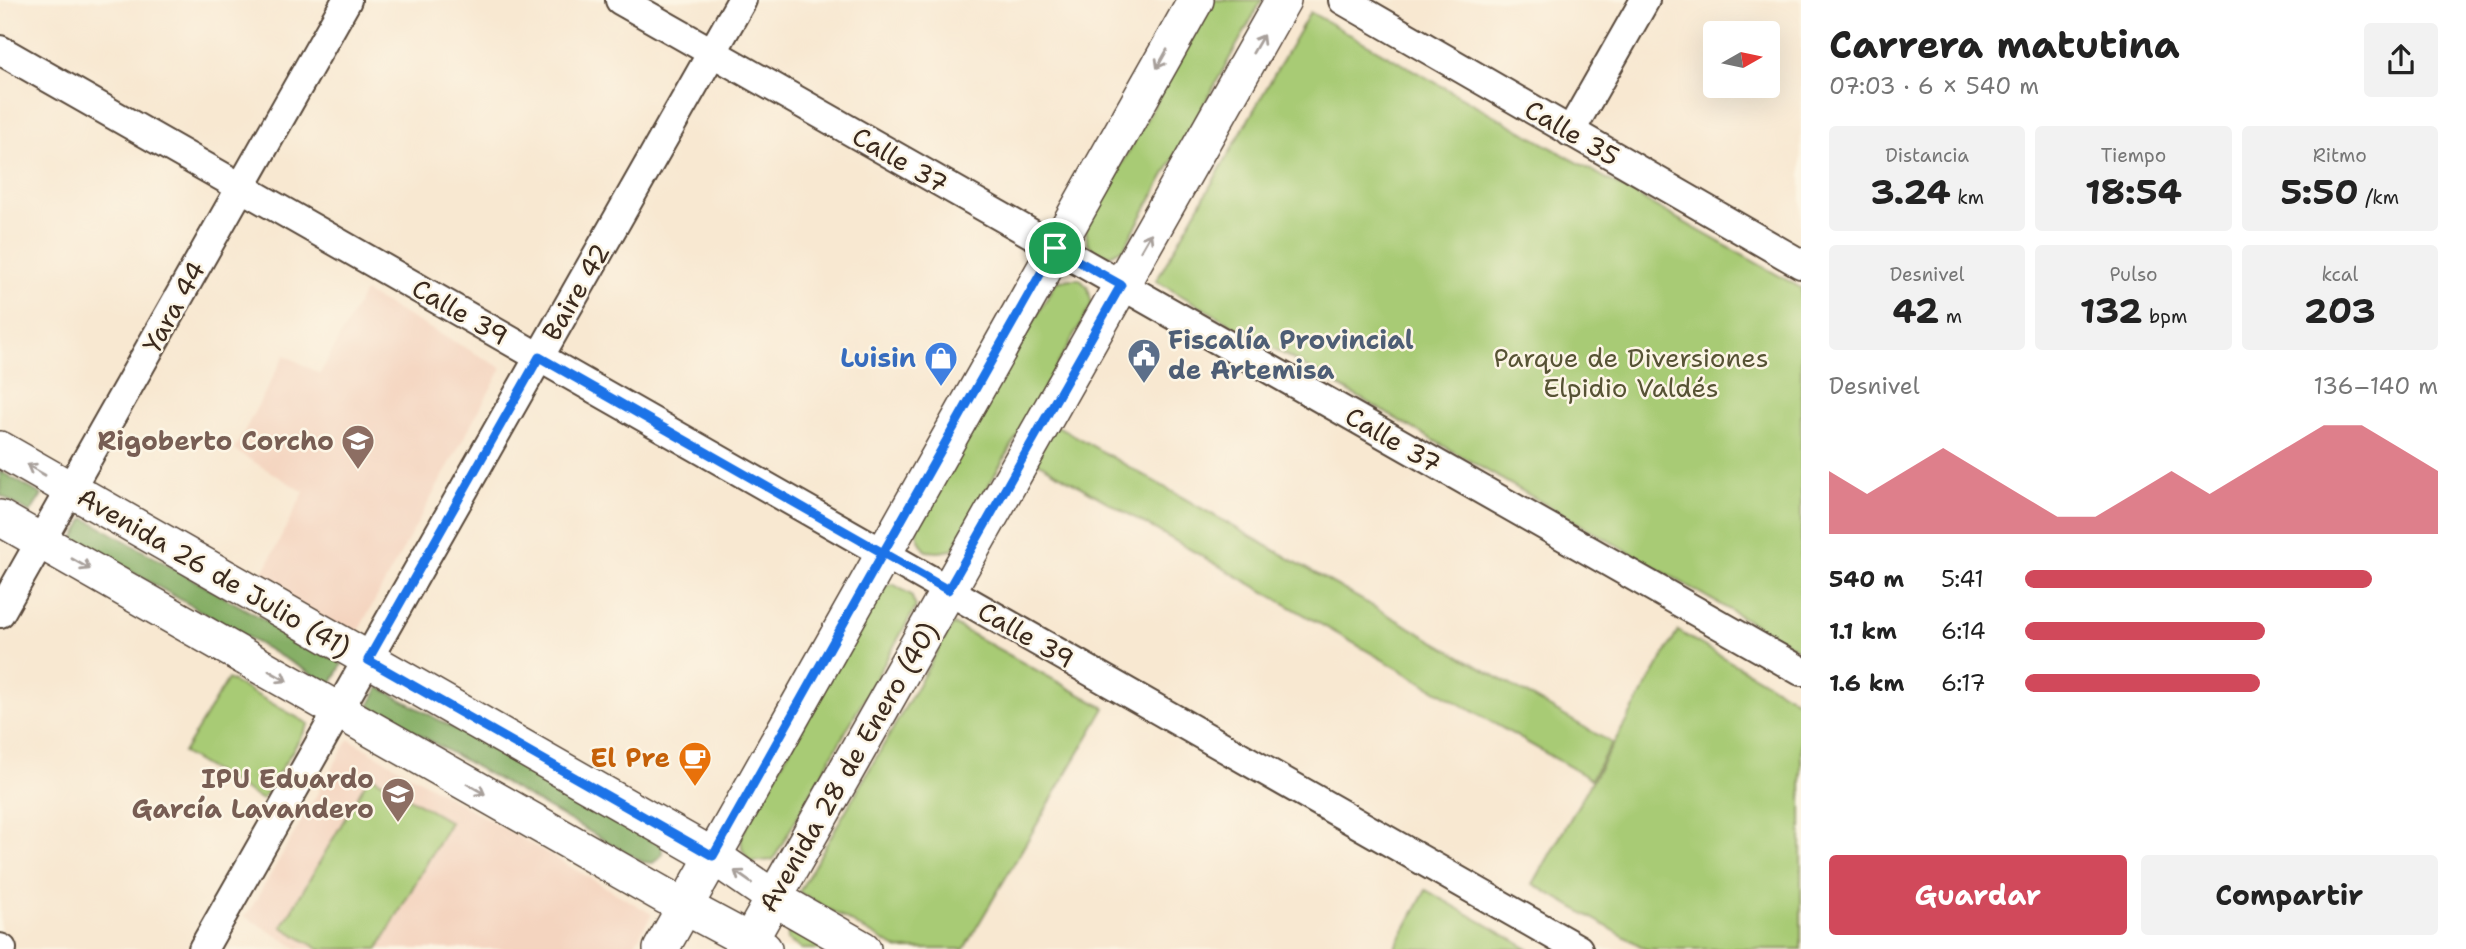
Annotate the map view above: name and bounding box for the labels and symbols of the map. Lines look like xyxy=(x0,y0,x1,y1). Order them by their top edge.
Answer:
north arrow xyxy=(1703,21,1780,98)
one-way arrow xyxy=(1251,34,1265,54)
one-way arrow xyxy=(1155,49,1169,69)
street label: Calle 35 xyxy=(1518,91,1626,174)
street label: Calle 37 xyxy=(846,118,954,201)
pin xyxy=(1025,218,1085,278)
one-way arrow xyxy=(1139,232,1153,252)
street label: Baire 42 xyxy=(534,237,617,347)
street label: Yara 44 xyxy=(134,255,213,359)
street label: Calle 39 xyxy=(406,270,515,353)
place label: Fiscalía Provincial de Artemisa xyxy=(1168,322,1414,387)
public building icon: Fiscalía Provincial de Artemisa xyxy=(1125,336,1163,385)
shop icon: Luisin xyxy=(922,339,960,388)
place label: Luisin xyxy=(840,340,916,375)
park label: Parque de Diversiones Elpidio Valdés xyxy=(1493,340,1769,405)
street label: Calle 37 xyxy=(1339,398,1447,481)
school or university icon: Rigoberto Corcho xyxy=(339,422,377,471)
place label: Rigoberto Corcho xyxy=(97,423,334,458)
one-way arrow xyxy=(27,463,47,477)
street label: Avenida 26 de Julio (41) xyxy=(71,479,357,664)
one-way arrow xyxy=(70,557,90,571)
street label: Calle 39 xyxy=(972,593,1081,676)
street label: Avenida 28 de Enero (40) xyxy=(750,615,945,918)
one-way arrow xyxy=(268,669,288,683)
cafe icon: El Pre xyxy=(676,739,714,788)
place label: El Pre xyxy=(590,740,670,775)
place label: IPU Eduardo García Lavandero xyxy=(132,761,374,826)
school or university icon: IPU Eduardo García Lavandero xyxy=(379,775,417,824)
one-way arrow xyxy=(465,783,486,796)
one-way arrow xyxy=(734,870,753,884)

